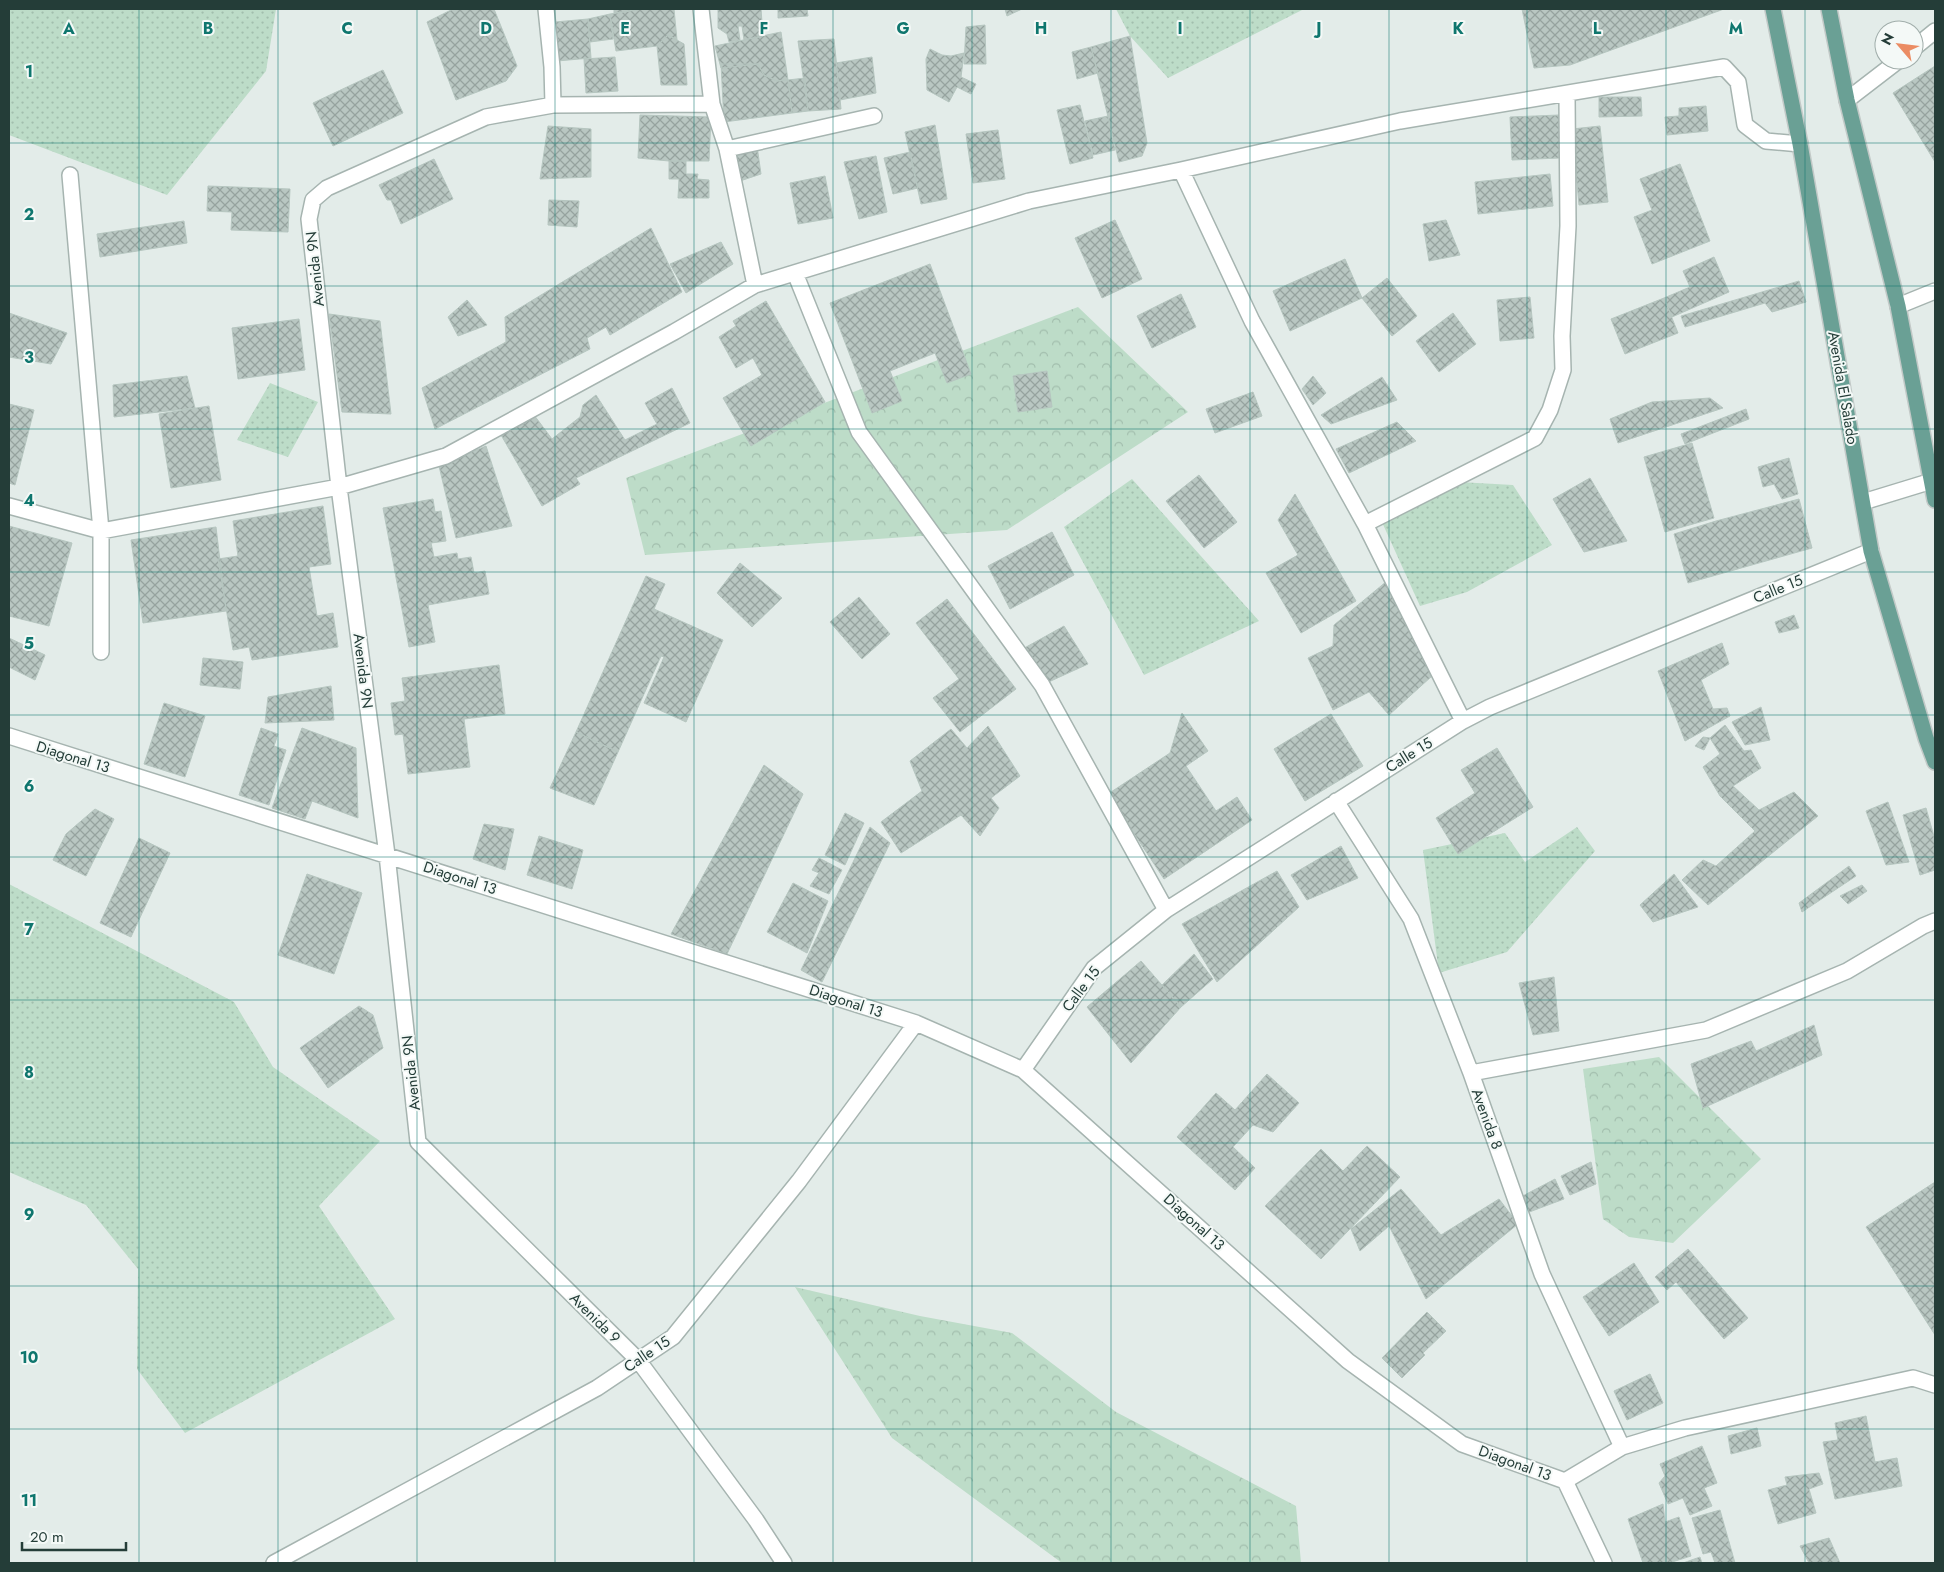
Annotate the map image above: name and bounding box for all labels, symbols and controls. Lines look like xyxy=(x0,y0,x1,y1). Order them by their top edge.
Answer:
text: A xyxy=(62,17,75,40)
text: B xyxy=(203,17,213,40)
text: C xyxy=(341,17,353,40)
text: D xyxy=(480,17,492,40)
text: E xyxy=(620,17,630,40)
text: F xyxy=(760,17,768,40)
text: G xyxy=(896,17,910,40)
text: H xyxy=(1035,17,1047,40)
text: I xyxy=(1177,17,1183,40)
text: J xyxy=(1313,17,1322,40)
text: K xyxy=(1452,17,1464,40)
text: L xyxy=(1593,17,1602,40)
text: M xyxy=(1729,17,1743,40)
north arrow xyxy=(1874,20,1924,70)
text: N xyxy=(1876,29,1899,49)
text: 1 xyxy=(25,60,33,83)
text: 2 xyxy=(24,203,34,226)
street label: Avenida 9N xyxy=(300,230,330,308)
street label: Avenida El Salado xyxy=(1822,330,1864,446)
text: 3 xyxy=(24,346,34,369)
text: 4 xyxy=(23,489,35,512)
street label: Calle 15 xyxy=(1750,569,1806,609)
text: 5 xyxy=(24,632,34,655)
street label: Avenida 9N xyxy=(347,632,379,710)
street label: Calle 15 xyxy=(1381,732,1437,778)
street label: Diagonal 13 xyxy=(33,735,113,779)
text: 6 xyxy=(24,775,34,798)
street label: Diagonal 13 xyxy=(420,856,500,900)
text: 7 xyxy=(24,918,34,941)
street label: Calle 15 xyxy=(1057,962,1105,1016)
street label: Diagonal 13 xyxy=(806,979,886,1023)
street label: Avenida 9N xyxy=(396,1034,426,1112)
text: 8 xyxy=(24,1061,34,1084)
street label: Avenida 8 xyxy=(1466,1085,1508,1153)
street label: Diagonal 13 xyxy=(1158,1188,1230,1256)
text: 9 xyxy=(24,1203,34,1226)
street label: Avenida 9 xyxy=(565,1288,625,1348)
street label: Calle 15 xyxy=(619,1330,675,1378)
text: 10 xyxy=(20,1346,38,1369)
street label: Diagonal 13 xyxy=(1476,1440,1554,1486)
text: 11 xyxy=(21,1489,37,1512)
scale bar xyxy=(22,1520,126,1552)
text: 20 m xyxy=(30,1526,64,1548)

